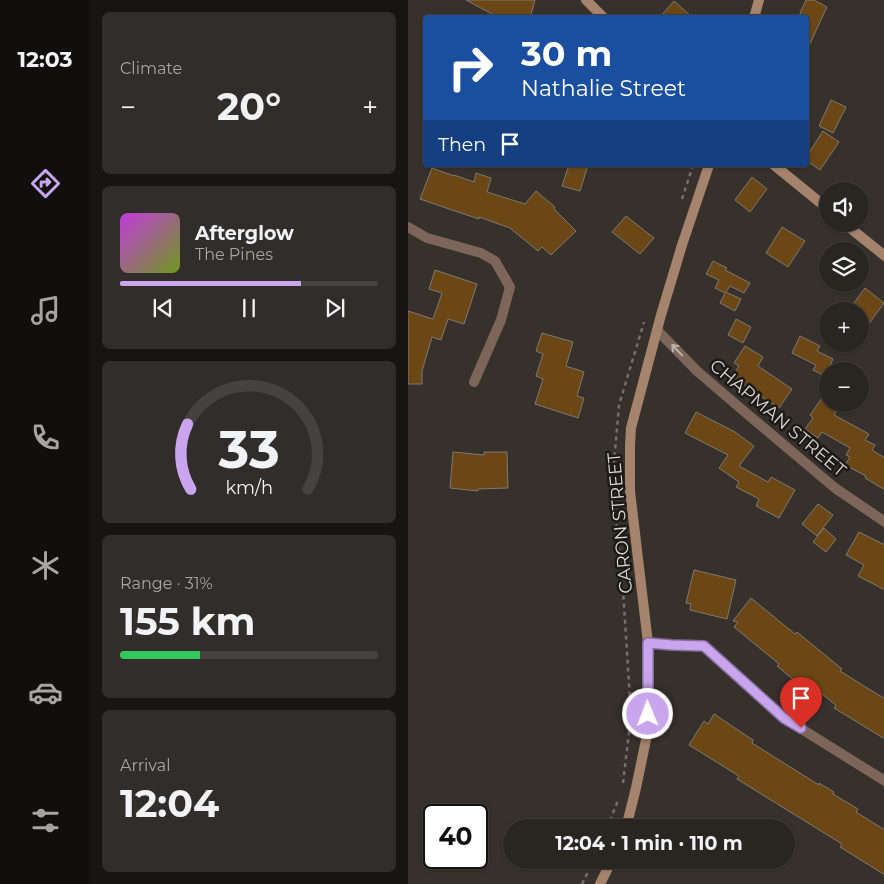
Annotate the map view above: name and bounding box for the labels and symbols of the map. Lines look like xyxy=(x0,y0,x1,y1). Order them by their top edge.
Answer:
one-way arrow xyxy=(671,344,683,356)
street label: CHAPMAN STREET xyxy=(705,355,851,482)
street label: CARON STREET xyxy=(603,451,637,594)
pin xyxy=(780,677,822,728)
position arrow xyxy=(621,687,673,739)
speed limit sign: 40 xyxy=(423,804,488,869)

